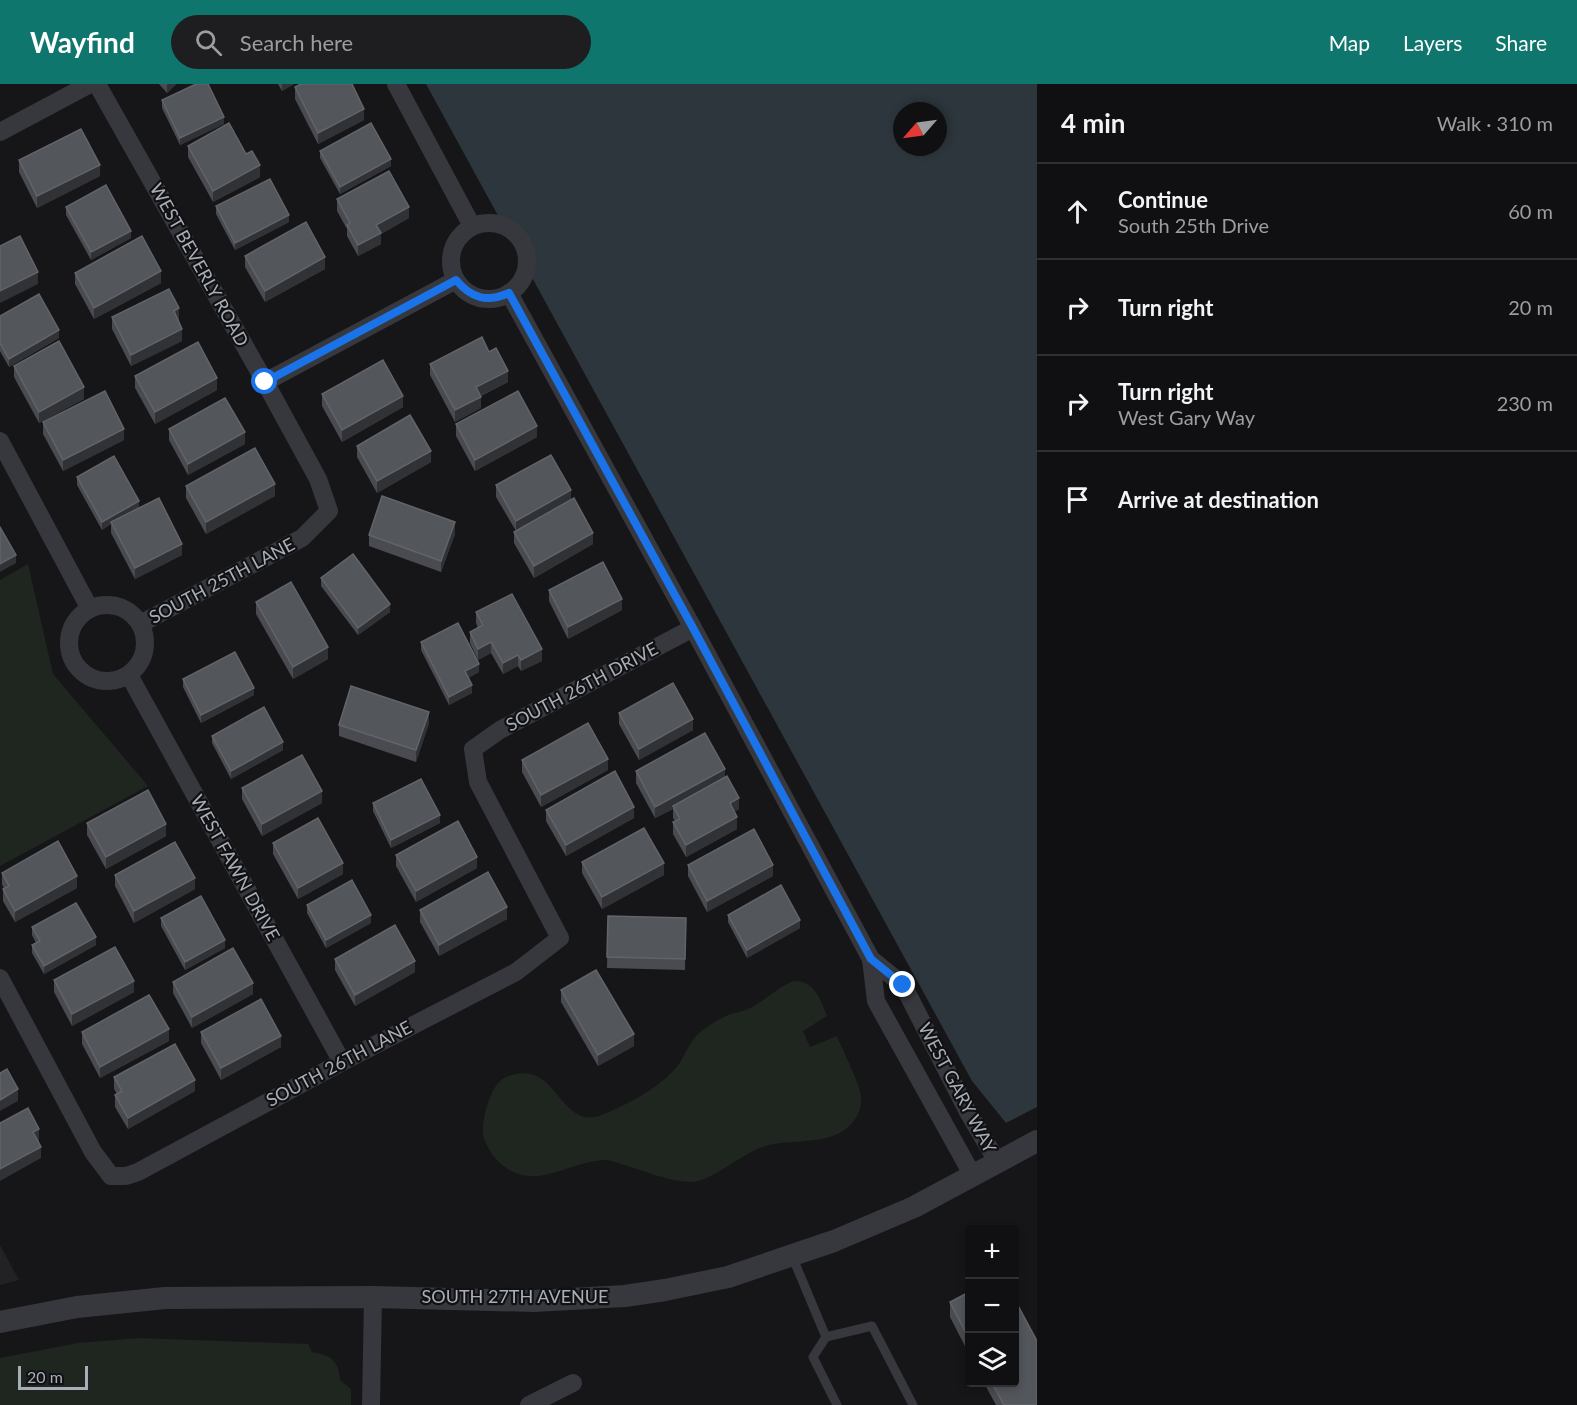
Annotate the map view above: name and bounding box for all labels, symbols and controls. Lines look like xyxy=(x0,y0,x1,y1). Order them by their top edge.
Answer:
search box xyxy=(171,15,591,69)
text: Wayfind xyxy=(30,25,135,59)
icon: search xyxy=(192,26,225,59)
text: Search here xyxy=(240,29,353,56)
text: Map xyxy=(1329,30,1370,55)
text: Layers xyxy=(1403,30,1462,55)
text: Share xyxy=(1495,30,1547,55)
north arrow xyxy=(893,102,947,156)
text: 4 min xyxy=(1061,107,1125,139)
text: Walk · 310 m xyxy=(1437,111,1553,135)
street label: WEST BEVERLY ROAD xyxy=(146,179,254,350)
text: Continue xyxy=(1118,186,1208,213)
icon: ahead xyxy=(1061,195,1094,228)
text: 60 m xyxy=(1508,199,1553,223)
text: South 25th Drive xyxy=(1118,213,1269,237)
icon: right xyxy=(1061,291,1094,324)
text: Turn right xyxy=(1118,294,1213,321)
text: 20 m xyxy=(1508,295,1553,319)
route start xyxy=(251,368,277,394)
text: Turn right xyxy=(1118,378,1213,405)
icon: right xyxy=(1061,387,1094,420)
text: 230 m xyxy=(1497,391,1553,415)
text: West Gary Way xyxy=(1118,405,1255,429)
icon: arrive xyxy=(1061,483,1094,516)
text: Arrive at destination xyxy=(1118,486,1319,513)
street label: SOUTH 25TH LANE xyxy=(145,532,298,628)
street label: SOUTH 26TH DRIVE xyxy=(502,637,661,735)
street label: WEST FAWN DRIVE xyxy=(187,791,285,944)
route end xyxy=(889,971,915,997)
street label: SOUTH 26TH LANE xyxy=(262,1015,415,1111)
street label: WEST GARY WAY xyxy=(914,1019,1002,1157)
map controls xyxy=(965,1225,1019,1387)
button: + xyxy=(965,1225,1019,1279)
button: − xyxy=(965,1279,1019,1333)
street label: SOUTH 27TH AVENUE xyxy=(422,1285,608,1307)
button: layers xyxy=(965,1333,1019,1387)
scale bar xyxy=(18,1363,88,1390)
text: 20 m xyxy=(27,1367,63,1386)

